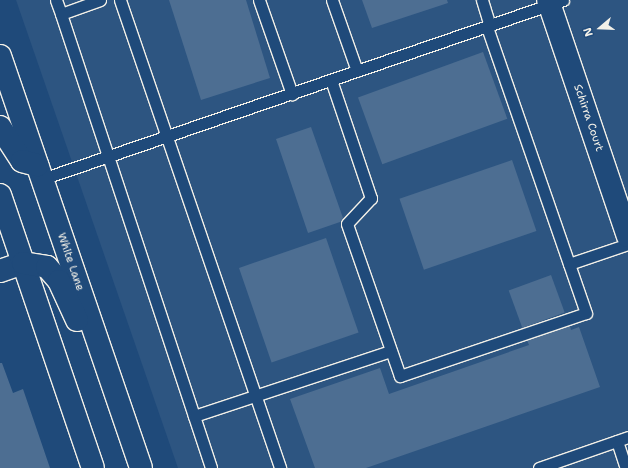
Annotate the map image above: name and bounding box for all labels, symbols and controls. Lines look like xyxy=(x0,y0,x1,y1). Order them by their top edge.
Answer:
north arrow xyxy=(580,8,620,48)
text: N xyxy=(580,26,597,39)
street label: Schirra Court xyxy=(570,83,606,153)
street label: White Lane xyxy=(54,231,86,293)

